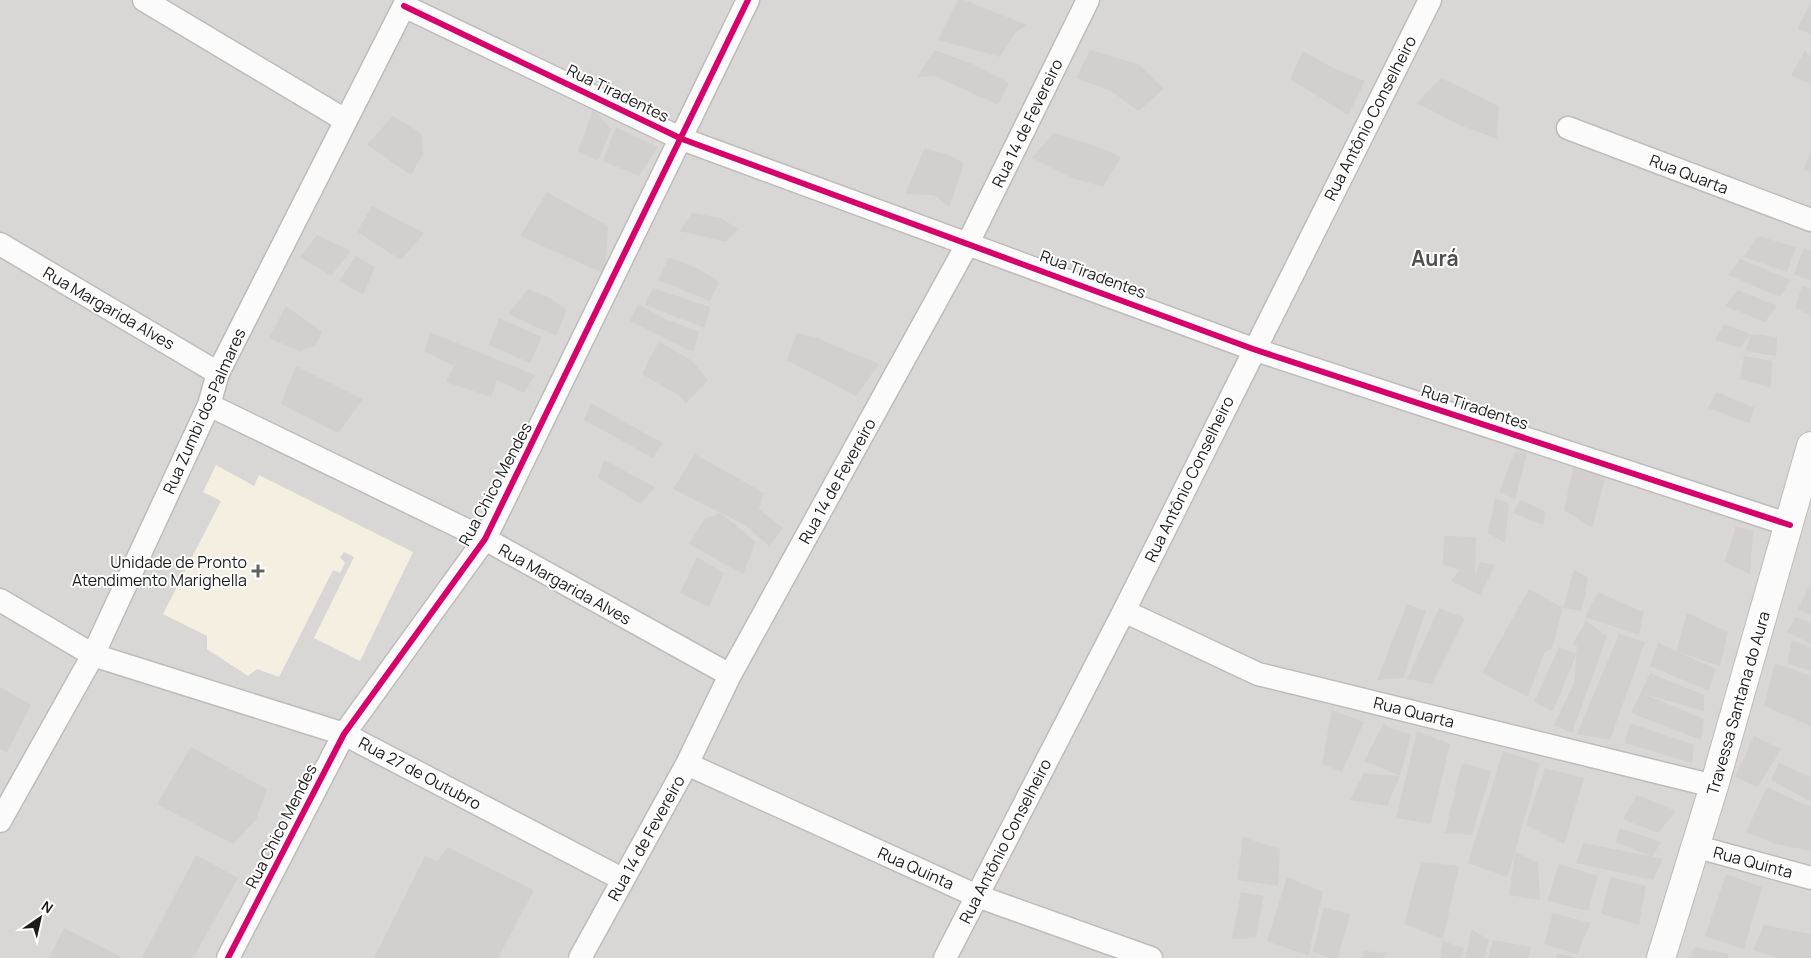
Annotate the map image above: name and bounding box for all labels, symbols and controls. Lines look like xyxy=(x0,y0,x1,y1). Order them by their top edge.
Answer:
street label: Rua Antônio Conselheiro xyxy=(1319,32,1421,204)
street label: Rua 14 de Fevereiro xyxy=(986,55,1068,191)
street label: Rua Tiradentes xyxy=(563,59,673,127)
street label: Rua Quarta xyxy=(1646,149,1732,199)
district label: Aurá xyxy=(1411,244,1459,272)
street label: Rua Tiradentes xyxy=(1037,245,1149,303)
street label: Rua Margarida Alves xyxy=(39,261,179,355)
street label: Rua Zumbi dos Palmares xyxy=(158,325,250,497)
street label: Rua Tiradentes xyxy=(1419,379,1531,435)
street label: Rua Antônio Conselheiro xyxy=(1139,392,1239,566)
street label: Rua 14 de Fevereiro xyxy=(793,414,881,548)
street label: Rua Chico Mendes xyxy=(453,418,537,550)
street label: Rua Margarida Alves xyxy=(495,538,635,630)
place label: Unidade de Pronto Atendimento Marighella xyxy=(72,551,247,591)
marker: Unidade de Pronto Atendimento Marighella xyxy=(251,564,265,578)
street label: Travessa Santana do Aura xyxy=(1701,609,1775,797)
street label: Rua Quarta xyxy=(1371,691,1457,733)
street label: Rua 27 de Outubro xyxy=(355,731,485,815)
street label: Rua Antônio Conselheiro xyxy=(954,755,1056,927)
street label: Rua Chico Mendes xyxy=(240,760,322,892)
street label: Rua 14 de Fevereiro xyxy=(602,771,690,905)
street label: Rua Quinta xyxy=(874,841,958,895)
street label: Rua Quinta xyxy=(1711,841,1795,883)
north arrow xyxy=(15,893,65,943)
text: N xyxy=(38,896,57,917)

